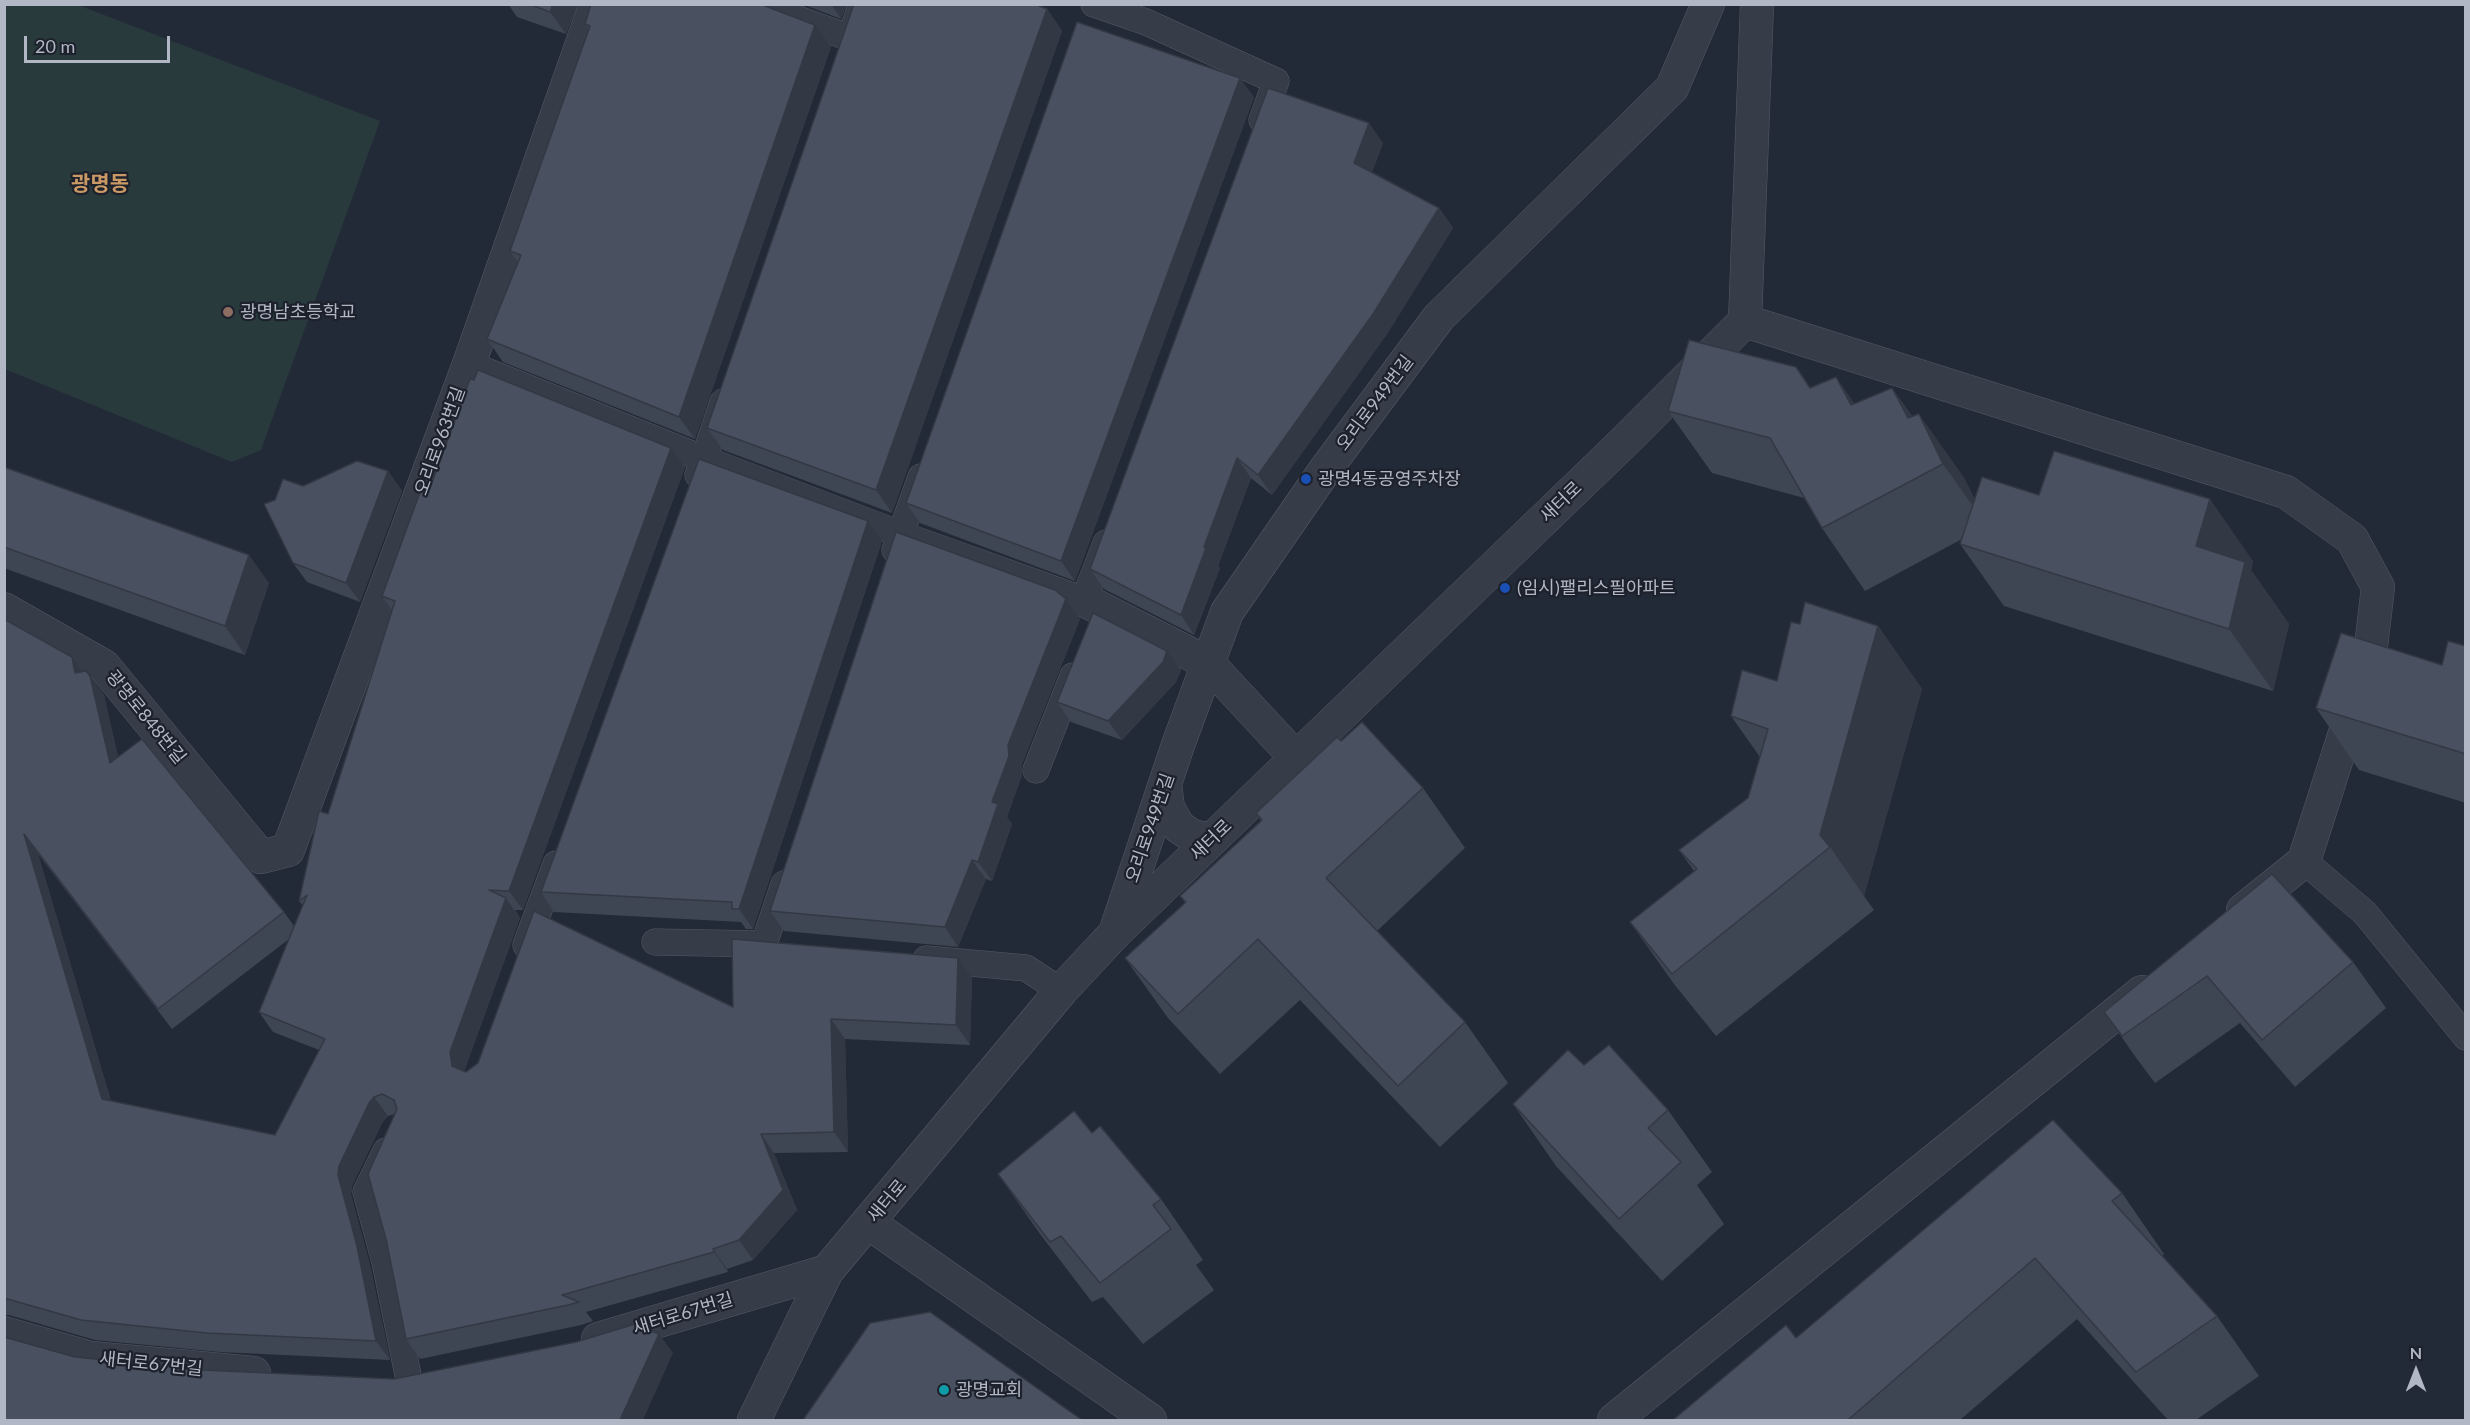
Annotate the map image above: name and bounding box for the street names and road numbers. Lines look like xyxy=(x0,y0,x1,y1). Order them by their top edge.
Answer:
street label: 오리로949번길 xyxy=(1332,351,1418,455)
street label: 오리로963번길 xyxy=(410,384,470,498)
street label: 새터로 xyxy=(1536,477,1586,527)
street label: 광명로848번길 xyxy=(102,666,190,768)
street label: 오리로949번길 xyxy=(1121,771,1179,885)
street label: 새터로 xyxy=(1186,815,1236,865)
street label: 새터로 xyxy=(863,1175,911,1227)
street label: 새터로67번길 xyxy=(630,1289,736,1339)
street label: 새터로67번길 xyxy=(98,1348,204,1380)

